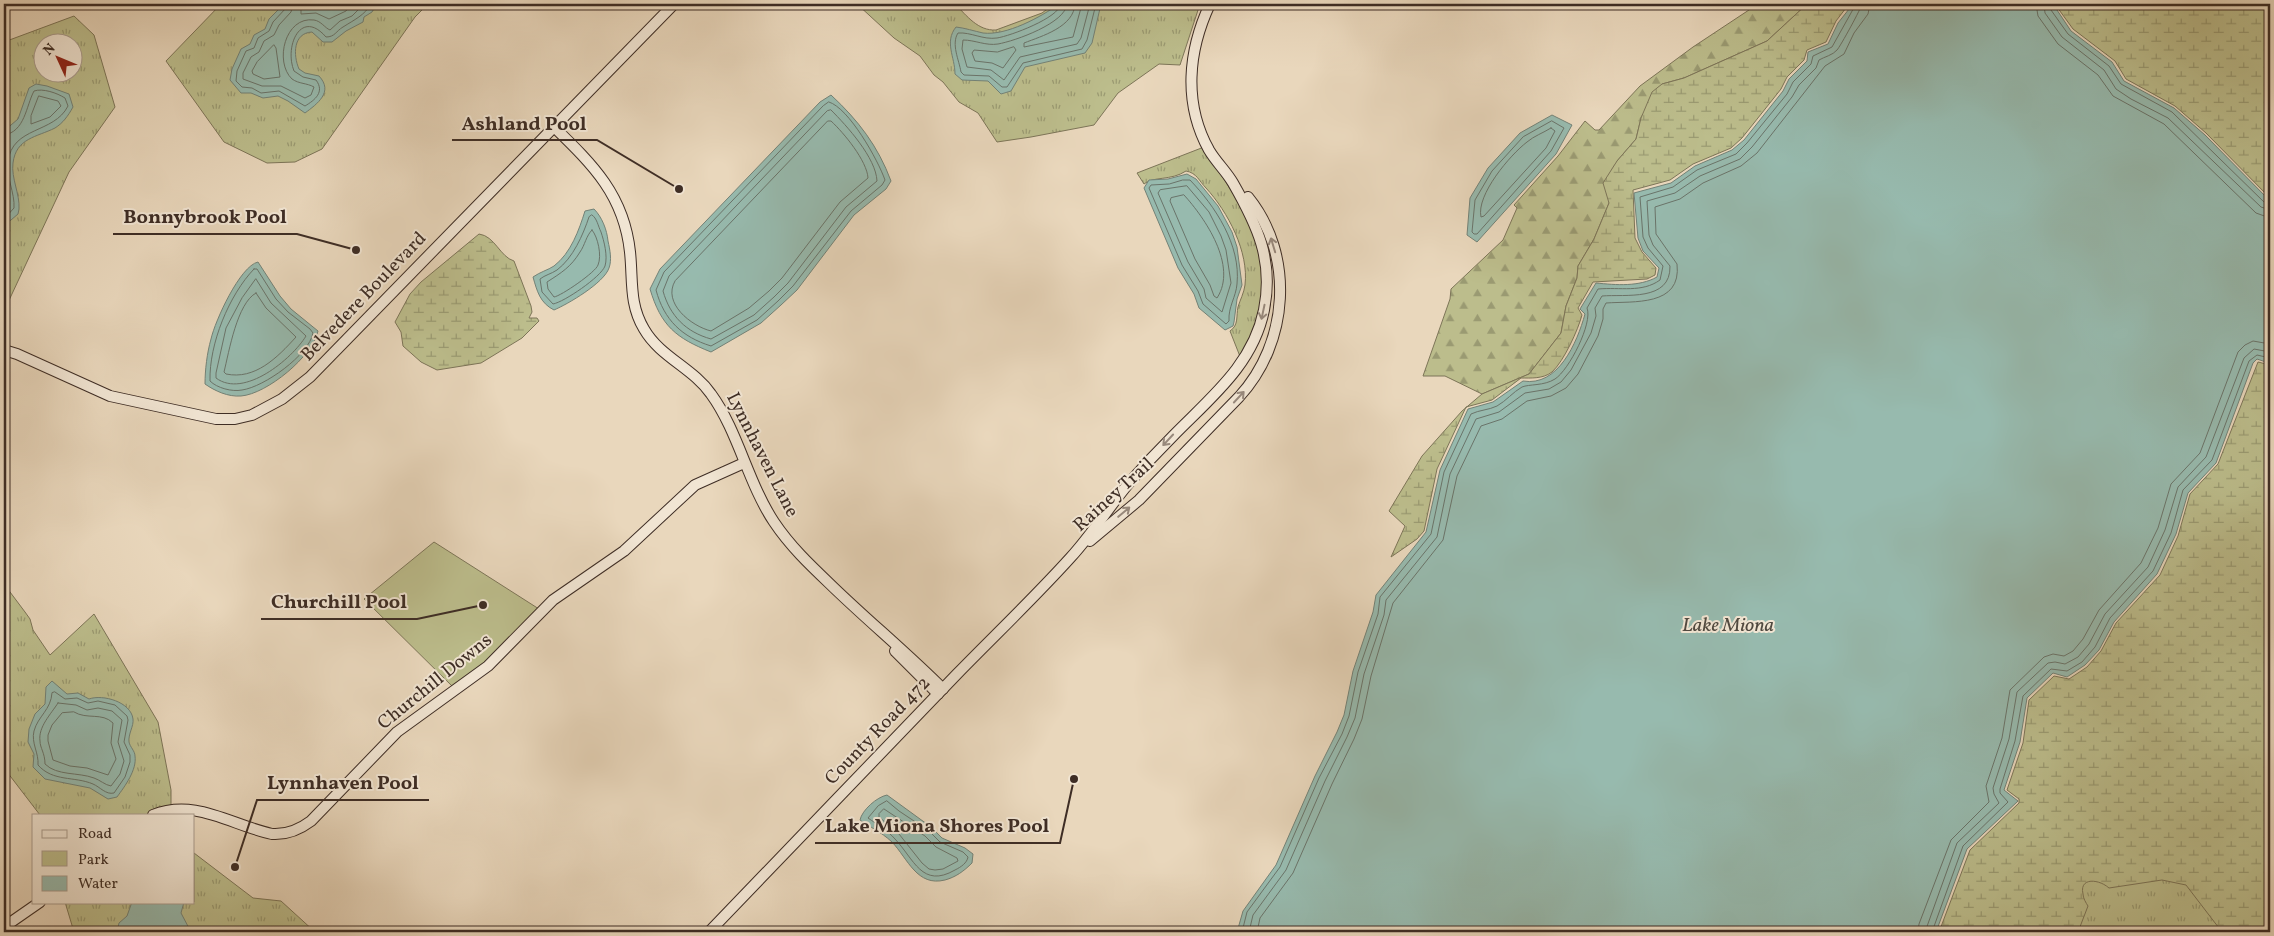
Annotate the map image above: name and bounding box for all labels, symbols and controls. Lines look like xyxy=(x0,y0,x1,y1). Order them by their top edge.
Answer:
north arrow xyxy=(32,32,82,82)
text: N xyxy=(39,40,60,60)
callout: Ashland Pool xyxy=(452,105,597,140)
text: Ashland Pool xyxy=(461,111,587,139)
callout: Bonnybrook Pool xyxy=(113,199,297,234)
text: Bonnybrook Pool xyxy=(123,204,287,232)
street label: Belvedere Boulevard xyxy=(295,226,433,368)
one-way arrow xyxy=(1268,238,1278,254)
one-way arrow xyxy=(1258,303,1267,319)
street label: Lynnhaven Lane xyxy=(719,388,805,522)
one-way arrow xyxy=(1233,390,1245,403)
one-way arrow xyxy=(1162,434,1174,447)
street label: Rainey Trail xyxy=(1068,452,1160,538)
one-way arrow xyxy=(1118,506,1131,518)
callout: Churchill Pool xyxy=(261,584,417,619)
text: Churchill Pool xyxy=(271,589,407,617)
water label: Lake Miona xyxy=(1682,612,1774,640)
street label: Churchill Downs xyxy=(372,628,498,736)
street label: County Road 472 xyxy=(819,671,937,791)
callout: Lynnhaven Pool xyxy=(257,765,429,800)
text: Lynnhaven Pool xyxy=(267,770,419,798)
callout: Lake Miona Shores Pool xyxy=(815,808,1060,843)
text: Lake Miona Shores Pool xyxy=(825,813,1050,841)
legend xyxy=(32,814,195,904)
text: Road xyxy=(78,824,112,845)
text: Park xyxy=(78,850,109,871)
text: Water xyxy=(78,874,118,895)

